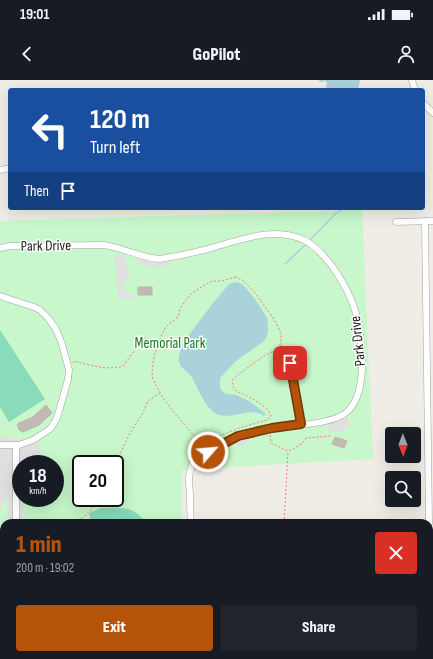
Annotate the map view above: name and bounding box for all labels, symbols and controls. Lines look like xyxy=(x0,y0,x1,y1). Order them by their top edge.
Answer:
text: 19:01 xyxy=(20,5,49,24)
icon: back xyxy=(16,43,38,65)
icon: person xyxy=(395,43,417,65)
text: GoPilot xyxy=(193,44,240,65)
text: 120 m xyxy=(90,103,150,136)
icon: left xyxy=(24,104,76,156)
text: Turn left xyxy=(90,137,141,158)
icon: arrive xyxy=(57,180,79,202)
text: Then xyxy=(24,182,49,201)
street label: Park Drive xyxy=(21,236,71,256)
street label: Park Drive xyxy=(346,315,370,367)
park label: Memorial Park xyxy=(135,334,206,353)
pin xyxy=(273,346,307,380)
icon: arrive xyxy=(279,352,301,374)
north arrow xyxy=(385,427,421,463)
map controls xyxy=(385,427,421,507)
position arrow xyxy=(187,431,229,473)
speed limit sign: 20 xyxy=(72,455,124,507)
text: 18 xyxy=(29,464,47,488)
button: search xyxy=(385,471,421,507)
text: km/h xyxy=(29,485,47,497)
text: 1 min xyxy=(16,530,62,559)
button: close xyxy=(375,532,417,574)
text: 200 m · 19:02 xyxy=(16,560,74,576)
button: Exit xyxy=(16,605,213,651)
button: Share xyxy=(221,605,417,651)

